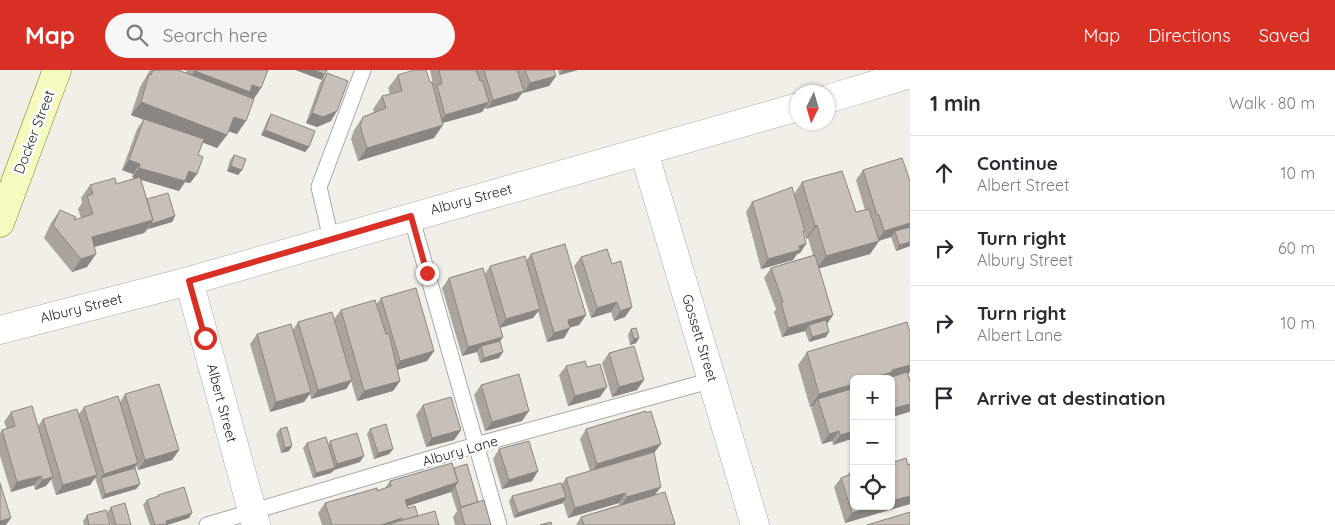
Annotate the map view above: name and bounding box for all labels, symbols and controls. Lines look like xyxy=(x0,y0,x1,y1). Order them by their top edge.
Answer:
search box xyxy=(105,13,455,58)
text: Map xyxy=(25,20,75,50)
icon: search xyxy=(123,21,151,49)
text: Search here xyxy=(163,23,268,47)
text: Map xyxy=(1083,24,1120,47)
text: Directions xyxy=(1148,24,1231,47)
text: Saved xyxy=(1259,24,1310,47)
north arrow xyxy=(790,85,835,130)
street label: Docker Street xyxy=(10,87,58,177)
text: 1 min xyxy=(930,90,981,116)
text: Walk · 80 m xyxy=(1229,93,1315,113)
text: Continue xyxy=(977,151,1058,175)
icon: ahead xyxy=(930,159,958,187)
text: 10 m xyxy=(1281,163,1315,183)
text: Albert Street xyxy=(977,175,1069,195)
street label: Albury Street xyxy=(428,179,514,219)
text: Turn right xyxy=(977,226,1066,250)
icon: right xyxy=(930,234,958,262)
text: 60 m xyxy=(1278,238,1315,258)
text: Albury Street xyxy=(977,250,1073,270)
route end xyxy=(416,262,439,285)
street label: Albury Street xyxy=(38,289,124,327)
street label: Gossett Street xyxy=(678,292,722,384)
text: Turn right xyxy=(977,301,1066,325)
icon: right xyxy=(930,309,958,337)
text: 10 m xyxy=(1281,313,1315,333)
text: Albert Lane xyxy=(977,325,1062,345)
route start xyxy=(194,327,217,350)
street label: Albert Street xyxy=(203,362,241,445)
map controls xyxy=(850,375,895,510)
button: + xyxy=(850,375,895,420)
icon: arrive xyxy=(930,384,958,412)
text: Arrive at destination xyxy=(977,386,1166,410)
button: − xyxy=(850,420,895,465)
street label: Albury Lane xyxy=(420,432,500,470)
button: locate xyxy=(850,465,895,510)

